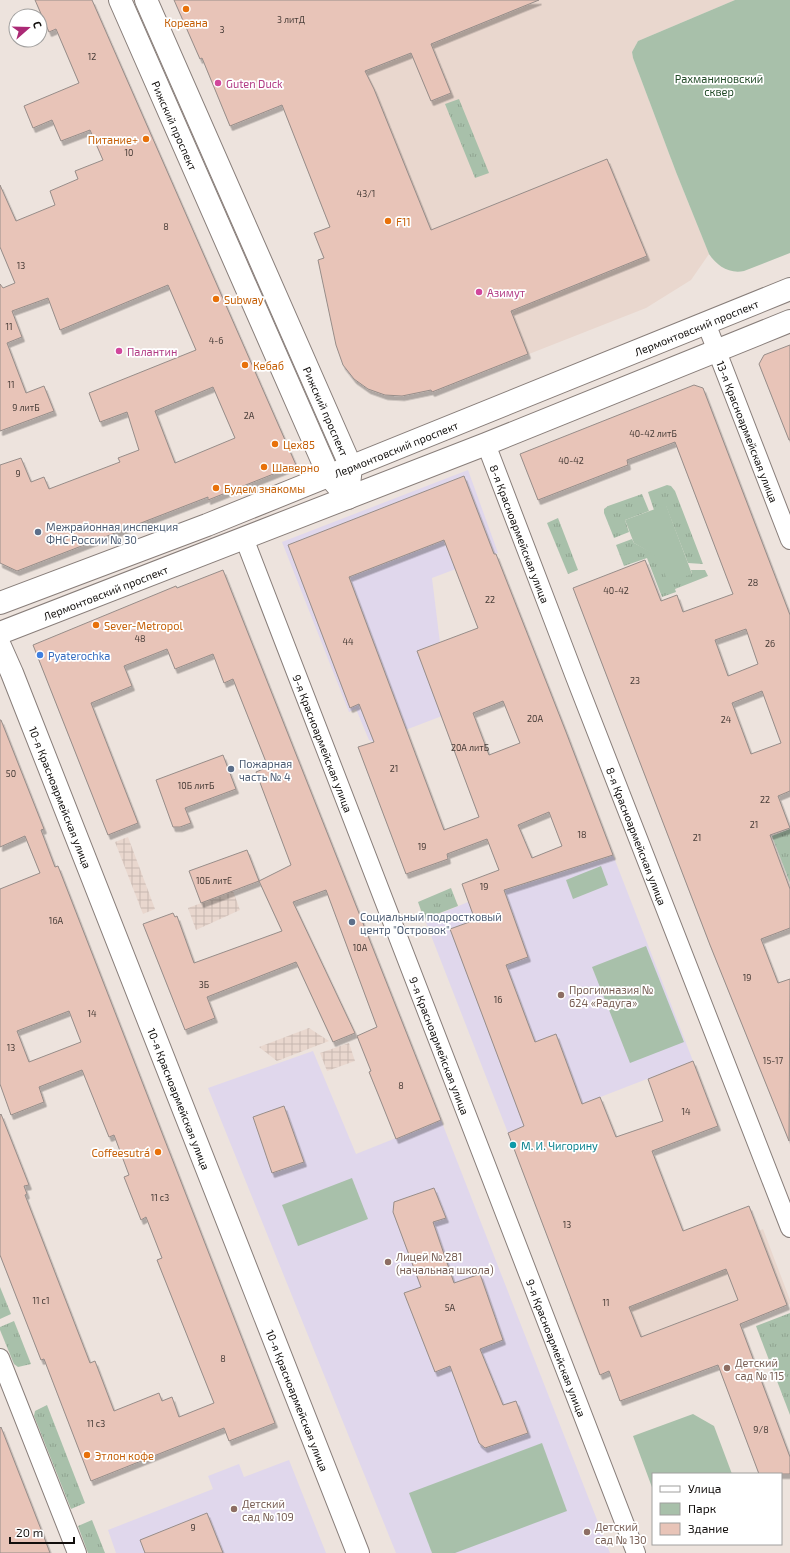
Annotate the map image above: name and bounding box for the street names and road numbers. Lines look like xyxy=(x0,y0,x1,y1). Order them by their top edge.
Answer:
street label: Рижский проспект xyxy=(150,79,201,173)
street label: Лермонтовский проспект xyxy=(632,296,761,358)
street label: 13-я Красноармейская улица xyxy=(715,358,781,504)
street label: Рижский проспект xyxy=(301,364,352,458)
street label: Лермонтовский проспект xyxy=(332,417,460,479)
street label: 8-я Красноармейская улица xyxy=(488,463,553,605)
street label: Лермонтовский проспект xyxy=(41,562,170,622)
street label: 9-я Красноармейская улица xyxy=(291,672,356,814)
street label: 10-я Красноармейская улица xyxy=(27,724,95,870)
street label: 8-я Красноармейская улица xyxy=(604,765,670,907)
street label: 9-я Красноармейская улица xyxy=(408,975,472,1116)
street label: 10-я Красноармейская улица xyxy=(146,1026,213,1172)
street label: 9-я Красноармейская улица xyxy=(524,1277,589,1418)
street label: 10-я Красноармейская улица xyxy=(264,1327,332,1473)

